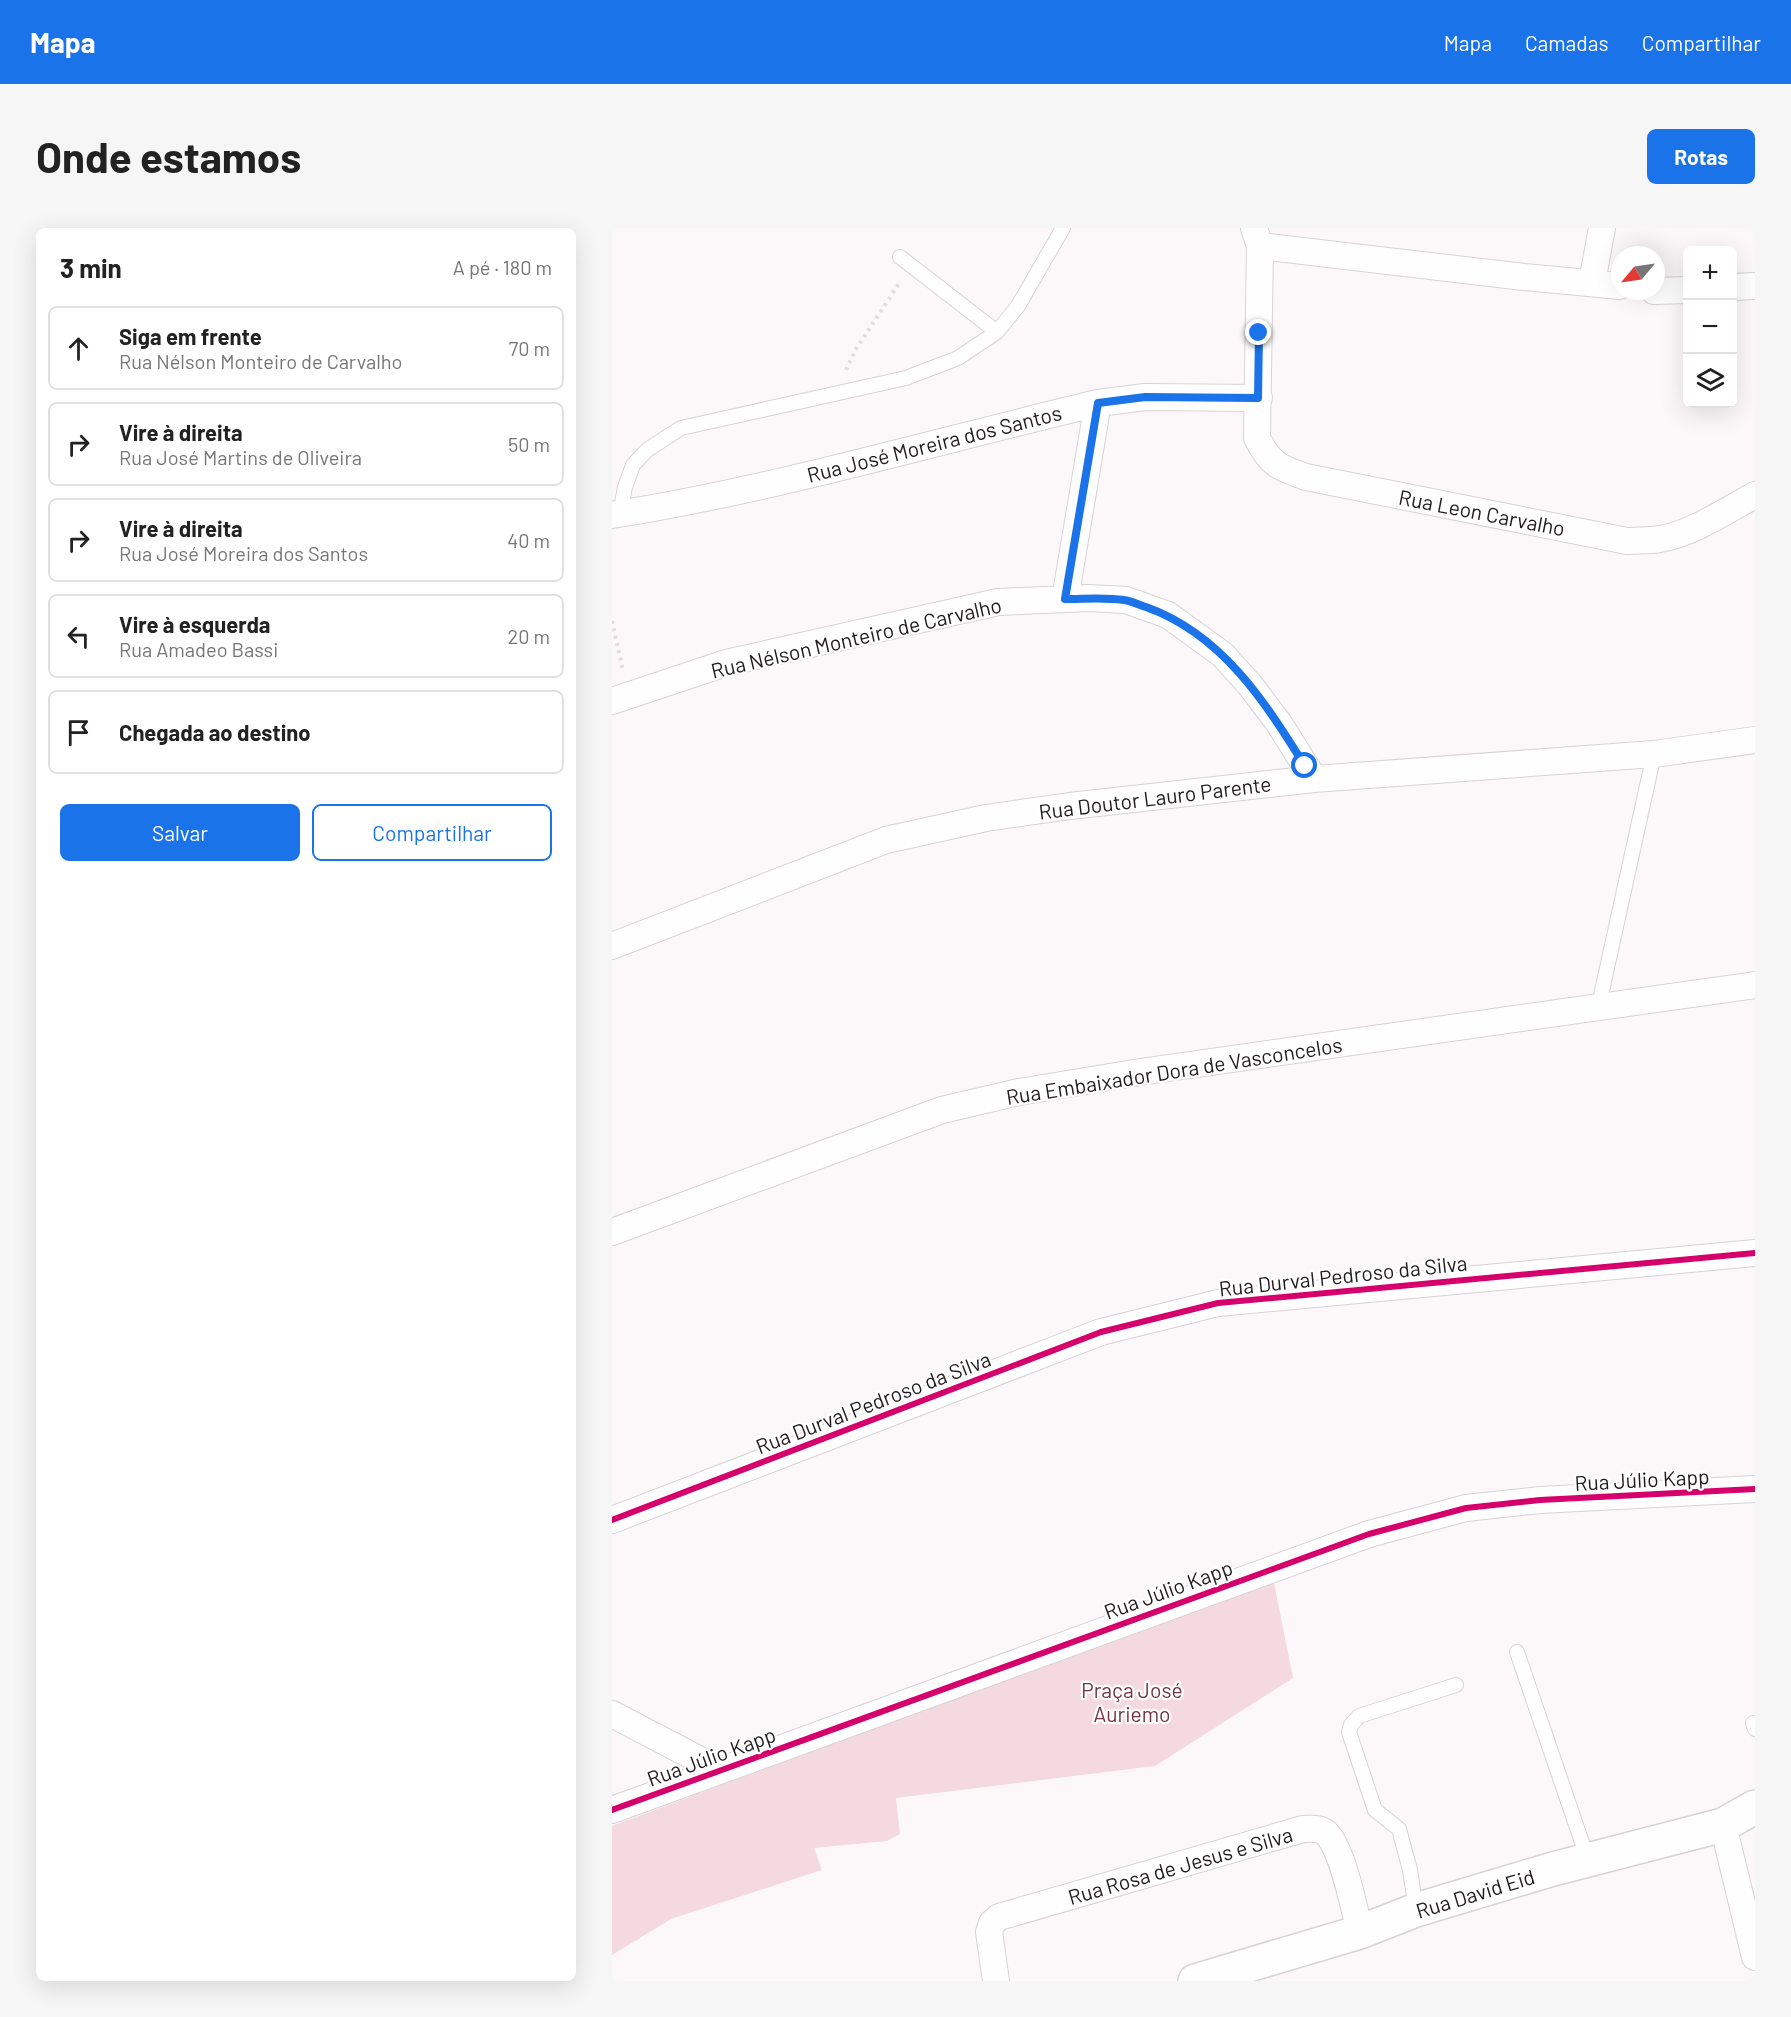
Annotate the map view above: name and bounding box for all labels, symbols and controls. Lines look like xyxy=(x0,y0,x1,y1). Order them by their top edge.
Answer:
text: Mapa xyxy=(30,25,96,59)
text: Mapa xyxy=(1444,30,1492,55)
text: Camadas xyxy=(1525,30,1609,55)
text: Compartilhar xyxy=(1642,30,1761,55)
button: Rotas xyxy=(1647,129,1755,184)
text: Onde estamos xyxy=(36,131,301,181)
north arrow xyxy=(1611,246,1665,300)
map controls xyxy=(1683,246,1737,408)
button: + xyxy=(1683,246,1737,300)
text: 3 min xyxy=(60,252,122,283)
text: A pé · 180 m xyxy=(453,255,552,279)
button: − xyxy=(1683,300,1737,354)
route end xyxy=(1245,319,1271,345)
text: Siga em frente xyxy=(119,323,262,349)
icon: ahead xyxy=(62,332,95,365)
text: 70 m xyxy=(509,336,550,360)
text: Rua Nélson Monteiro de Carvalho xyxy=(119,349,402,373)
button: layers xyxy=(1683,354,1737,408)
street label: Rua José Moreira dos Santos xyxy=(804,399,1064,487)
text: Vire à direita xyxy=(119,419,243,445)
icon: right xyxy=(62,428,95,461)
text: 50 m xyxy=(508,432,550,456)
text: Rua José Martins de Oliveira xyxy=(119,445,362,469)
street label: Rua Leon Carvalho xyxy=(1397,484,1567,540)
text: Vire à direita xyxy=(119,515,243,541)
icon: right xyxy=(62,524,95,557)
text: 40 m xyxy=(507,528,550,552)
text: Rua José Moreira dos Santos xyxy=(119,541,368,565)
street label: Rua Nélson Monteiro de Carvalho xyxy=(708,591,1004,683)
text: Vire à esquerda xyxy=(119,611,270,637)
icon: left xyxy=(62,620,95,653)
text: 20 m xyxy=(507,624,550,648)
text: Rua Amadeo Bassi xyxy=(119,637,278,661)
icon: arrive xyxy=(62,716,95,749)
text: Chegada ao destino xyxy=(119,719,310,745)
route start xyxy=(1291,752,1317,778)
street label: Rua Doutor Lauro Parente xyxy=(1037,770,1273,824)
button: Salvar xyxy=(60,804,300,861)
button: Compartilhar xyxy=(312,804,552,861)
street label: Rua Embaixador Dora de Vasconcelos xyxy=(1004,1031,1344,1109)
street label: Rua Durval Pedroso da Silva xyxy=(1218,1250,1468,1300)
street label: Rua Durval Pedroso da Silva xyxy=(752,1346,994,1458)
street label: Rua Júlio Kapp xyxy=(1574,1463,1710,1495)
street label: Rua Júlio Kapp xyxy=(1100,1554,1236,1624)
park label: Praça José Auriemo xyxy=(1081,1677,1183,1726)
street label: Rua Júlio Kapp xyxy=(643,1721,779,1791)
street label: Rua Rosa de Jesus e Silva xyxy=(1065,1821,1295,1909)
street label: Rua David Eid xyxy=(1413,1863,1537,1923)

